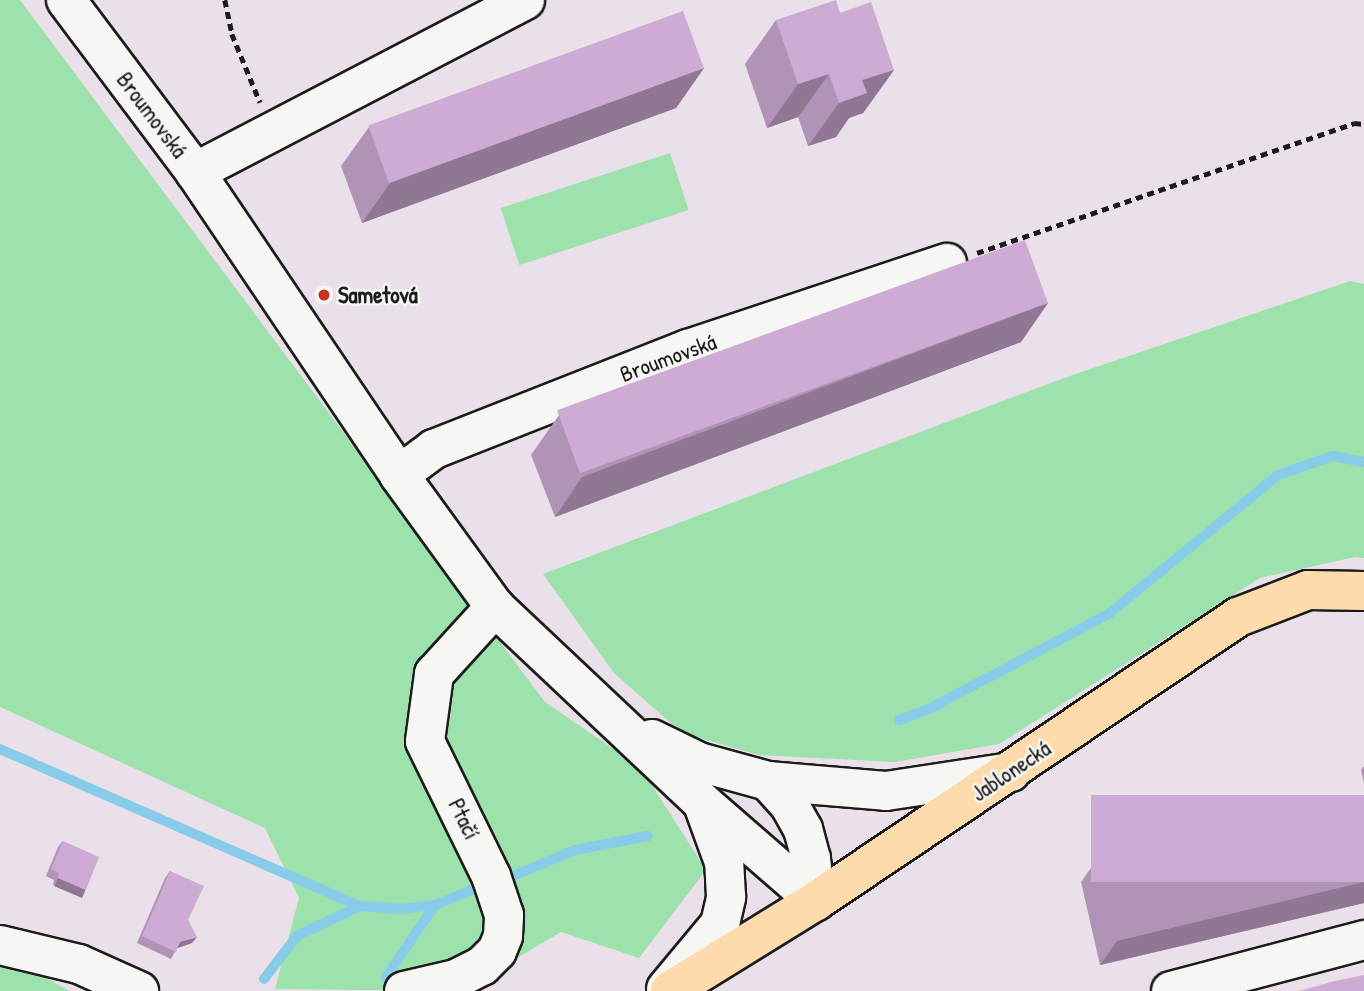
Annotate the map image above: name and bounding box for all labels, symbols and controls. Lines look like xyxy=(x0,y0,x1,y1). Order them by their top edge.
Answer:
street label: Broumovská xyxy=(111,67,193,163)
place label: Sametová xyxy=(338,281,418,309)
marker: Sametová xyxy=(316,287,332,303)
street label: Broumovská xyxy=(616,328,720,388)
street label: Jablonecká xyxy=(966,735,1056,807)
street label: Ptačí xyxy=(442,794,486,844)

